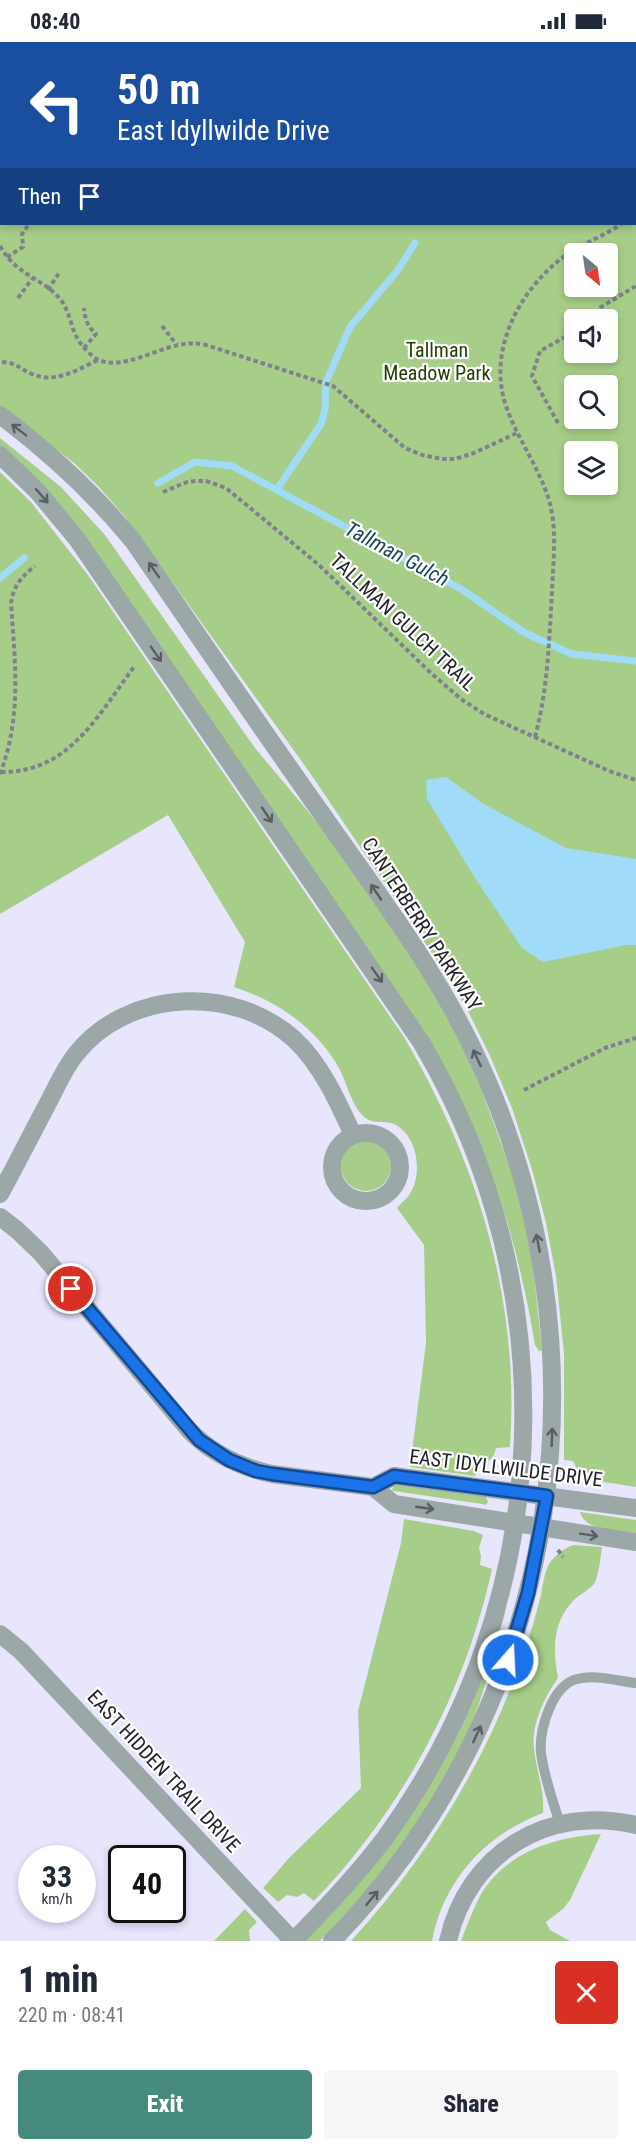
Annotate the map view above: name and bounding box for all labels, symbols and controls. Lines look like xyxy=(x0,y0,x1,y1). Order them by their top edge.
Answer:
text: 08:40 xyxy=(30,9,81,34)
text: 50 m xyxy=(117,65,200,114)
icon: left xyxy=(18,66,96,144)
text: East Idyllwilde Drive xyxy=(117,115,330,147)
icon: arrive xyxy=(73,180,106,213)
text: Then xyxy=(18,184,61,209)
north arrow xyxy=(564,243,618,297)
map controls xyxy=(564,243,618,495)
button: sound xyxy=(564,309,618,363)
park label: Tallman Meadow Park xyxy=(383,338,491,385)
button: search xyxy=(564,375,618,429)
one-way arrow xyxy=(12,424,28,437)
button: layers xyxy=(564,441,618,495)
one-way arrow xyxy=(35,488,49,503)
water label: Tallman Gulch xyxy=(341,517,453,591)
street label: TALLMAN GULCH TRAIL xyxy=(325,548,481,696)
one-way arrow xyxy=(148,563,160,579)
one-way arrow xyxy=(150,645,162,662)
one-way arrow xyxy=(260,806,273,823)
street label: CANTERBERRY PARKWAY xyxy=(357,833,487,1015)
one-way arrow xyxy=(370,884,382,901)
one-way arrow xyxy=(371,967,383,983)
one-way arrow xyxy=(471,1050,483,1068)
one-way arrow xyxy=(532,1234,543,1254)
pin xyxy=(45,1263,96,1314)
icon: arrive xyxy=(54,1272,87,1305)
one-way arrow xyxy=(546,1428,557,1448)
street label: EAST IDYLLWILDE DRIVE xyxy=(408,1444,604,1492)
one-way arrow xyxy=(415,1503,435,1514)
one-way arrow xyxy=(578,1529,598,1540)
position arrow xyxy=(476,1628,540,1692)
street label: EAST HIDDEN TRAIL DRIVE xyxy=(83,1685,245,1857)
one-way arrow xyxy=(472,1726,483,1744)
speed limit sign: 40 xyxy=(108,1845,186,1923)
text: 33 xyxy=(42,1859,72,1894)
text: km/h xyxy=(42,1890,72,1908)
one-way arrow xyxy=(365,1890,378,1906)
text: 1 min xyxy=(18,1959,98,2001)
button: close xyxy=(555,1961,618,2024)
text: 220 m · 08:41 xyxy=(18,2003,125,2027)
button: Exit xyxy=(18,2070,312,2139)
button: Share xyxy=(324,2070,618,2139)

